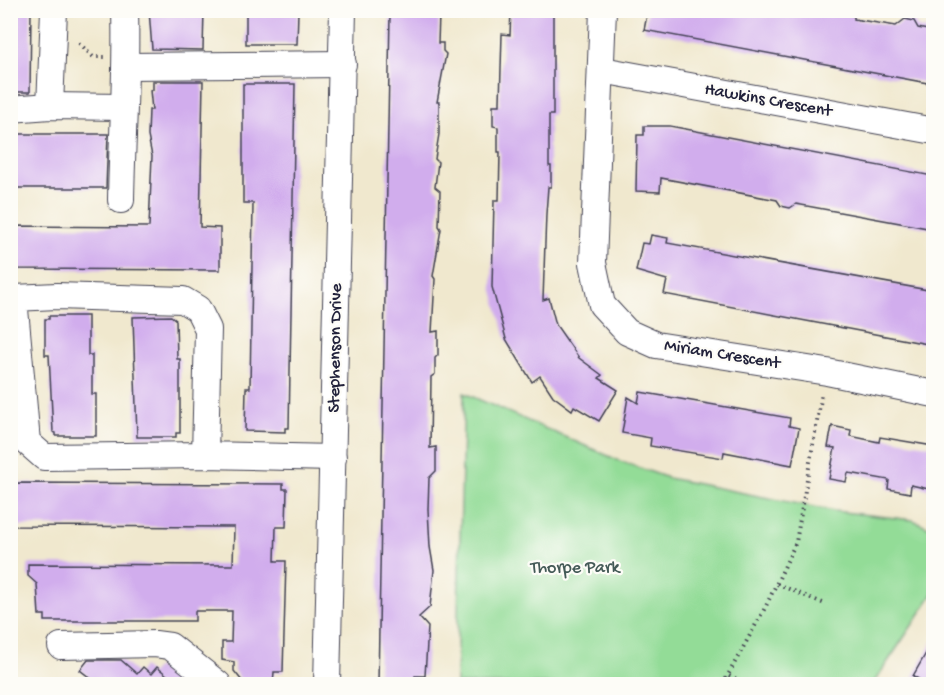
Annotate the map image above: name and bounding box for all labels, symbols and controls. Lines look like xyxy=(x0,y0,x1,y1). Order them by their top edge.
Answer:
street label: Hawkins Crescent xyxy=(703,79,835,123)
street label: Stephenson Drive xyxy=(324,282,348,413)
street label: Miriam Crescent xyxy=(663,335,783,375)
park label: Thorpe Park xyxy=(529,558,621,579)

